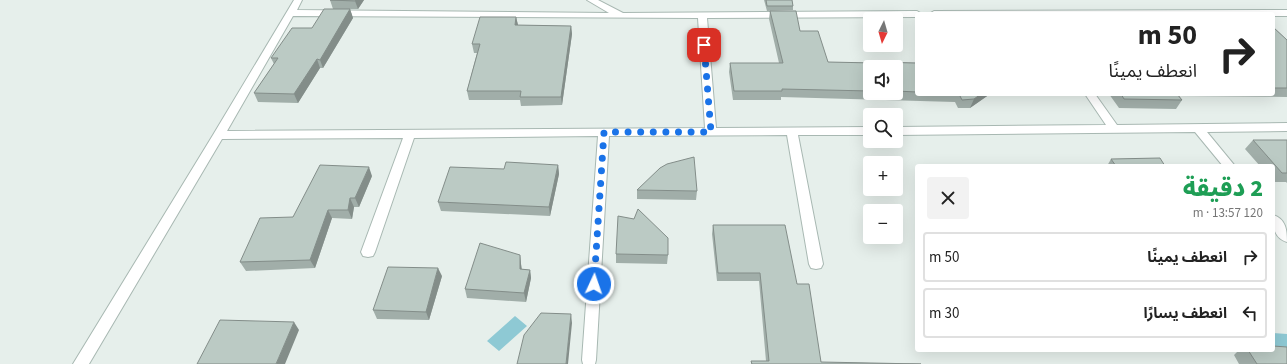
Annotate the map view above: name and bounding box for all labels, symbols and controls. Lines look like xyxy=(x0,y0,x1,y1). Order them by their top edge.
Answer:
north arrow xyxy=(863,12,903,52)
map controls xyxy=(863,12,903,244)
text: 50 m xyxy=(1138,15,1197,55)
pin xyxy=(687,28,721,62)
icon: right xyxy=(1211,28,1263,80)
icon: arrive xyxy=(693,34,715,56)
text: انعطف يمينًا xyxy=(1108,59,1197,84)
button: sound xyxy=(863,60,903,100)
button: search xyxy=(863,108,903,148)
button: + xyxy=(863,156,903,196)
text: 2 دقيقة xyxy=(1183,171,1263,206)
button: close xyxy=(927,177,969,219)
button: − xyxy=(863,204,903,244)
text: 120 m · 13:57 xyxy=(1193,204,1263,222)
icon: right xyxy=(1239,246,1261,268)
text: 50 m xyxy=(929,247,959,268)
text: انعطف يمينًا xyxy=(1147,247,1227,268)
position arrow xyxy=(573,263,615,305)
icon: left xyxy=(1239,302,1261,324)
text: 30 m xyxy=(929,303,959,324)
text: انعطف يسارًا xyxy=(1143,303,1227,324)

